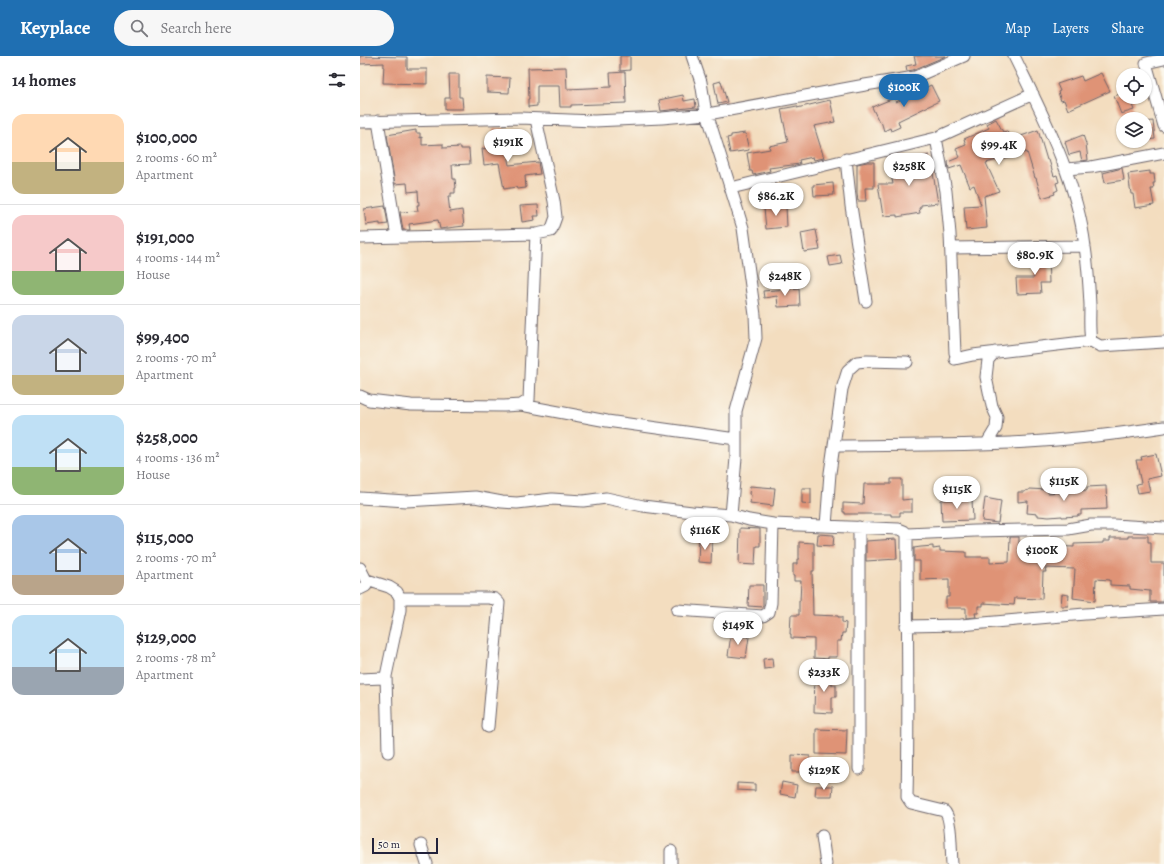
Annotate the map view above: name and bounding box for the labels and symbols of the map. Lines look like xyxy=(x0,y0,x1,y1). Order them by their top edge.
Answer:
pin: $100K xyxy=(876,74,932,108)
pin: $191K xyxy=(480,129,536,163)
pin: $99.4K xyxy=(966,132,1032,166)
pin: $258K xyxy=(881,153,937,187)
pin: $86.2K xyxy=(743,183,809,217)
pin: $80.9K xyxy=(1002,242,1068,276)
pin: $248K xyxy=(757,263,813,297)
pin: $115K xyxy=(1036,468,1092,502)
pin: $115K xyxy=(929,476,985,510)
pin: $116K xyxy=(677,517,733,551)
pin: $100K xyxy=(1014,537,1070,571)
pin: $149K xyxy=(710,612,766,646)
pin: $233K xyxy=(796,659,852,693)
pin: $129K xyxy=(796,757,852,791)
scale bar xyxy=(372,836,438,855)

